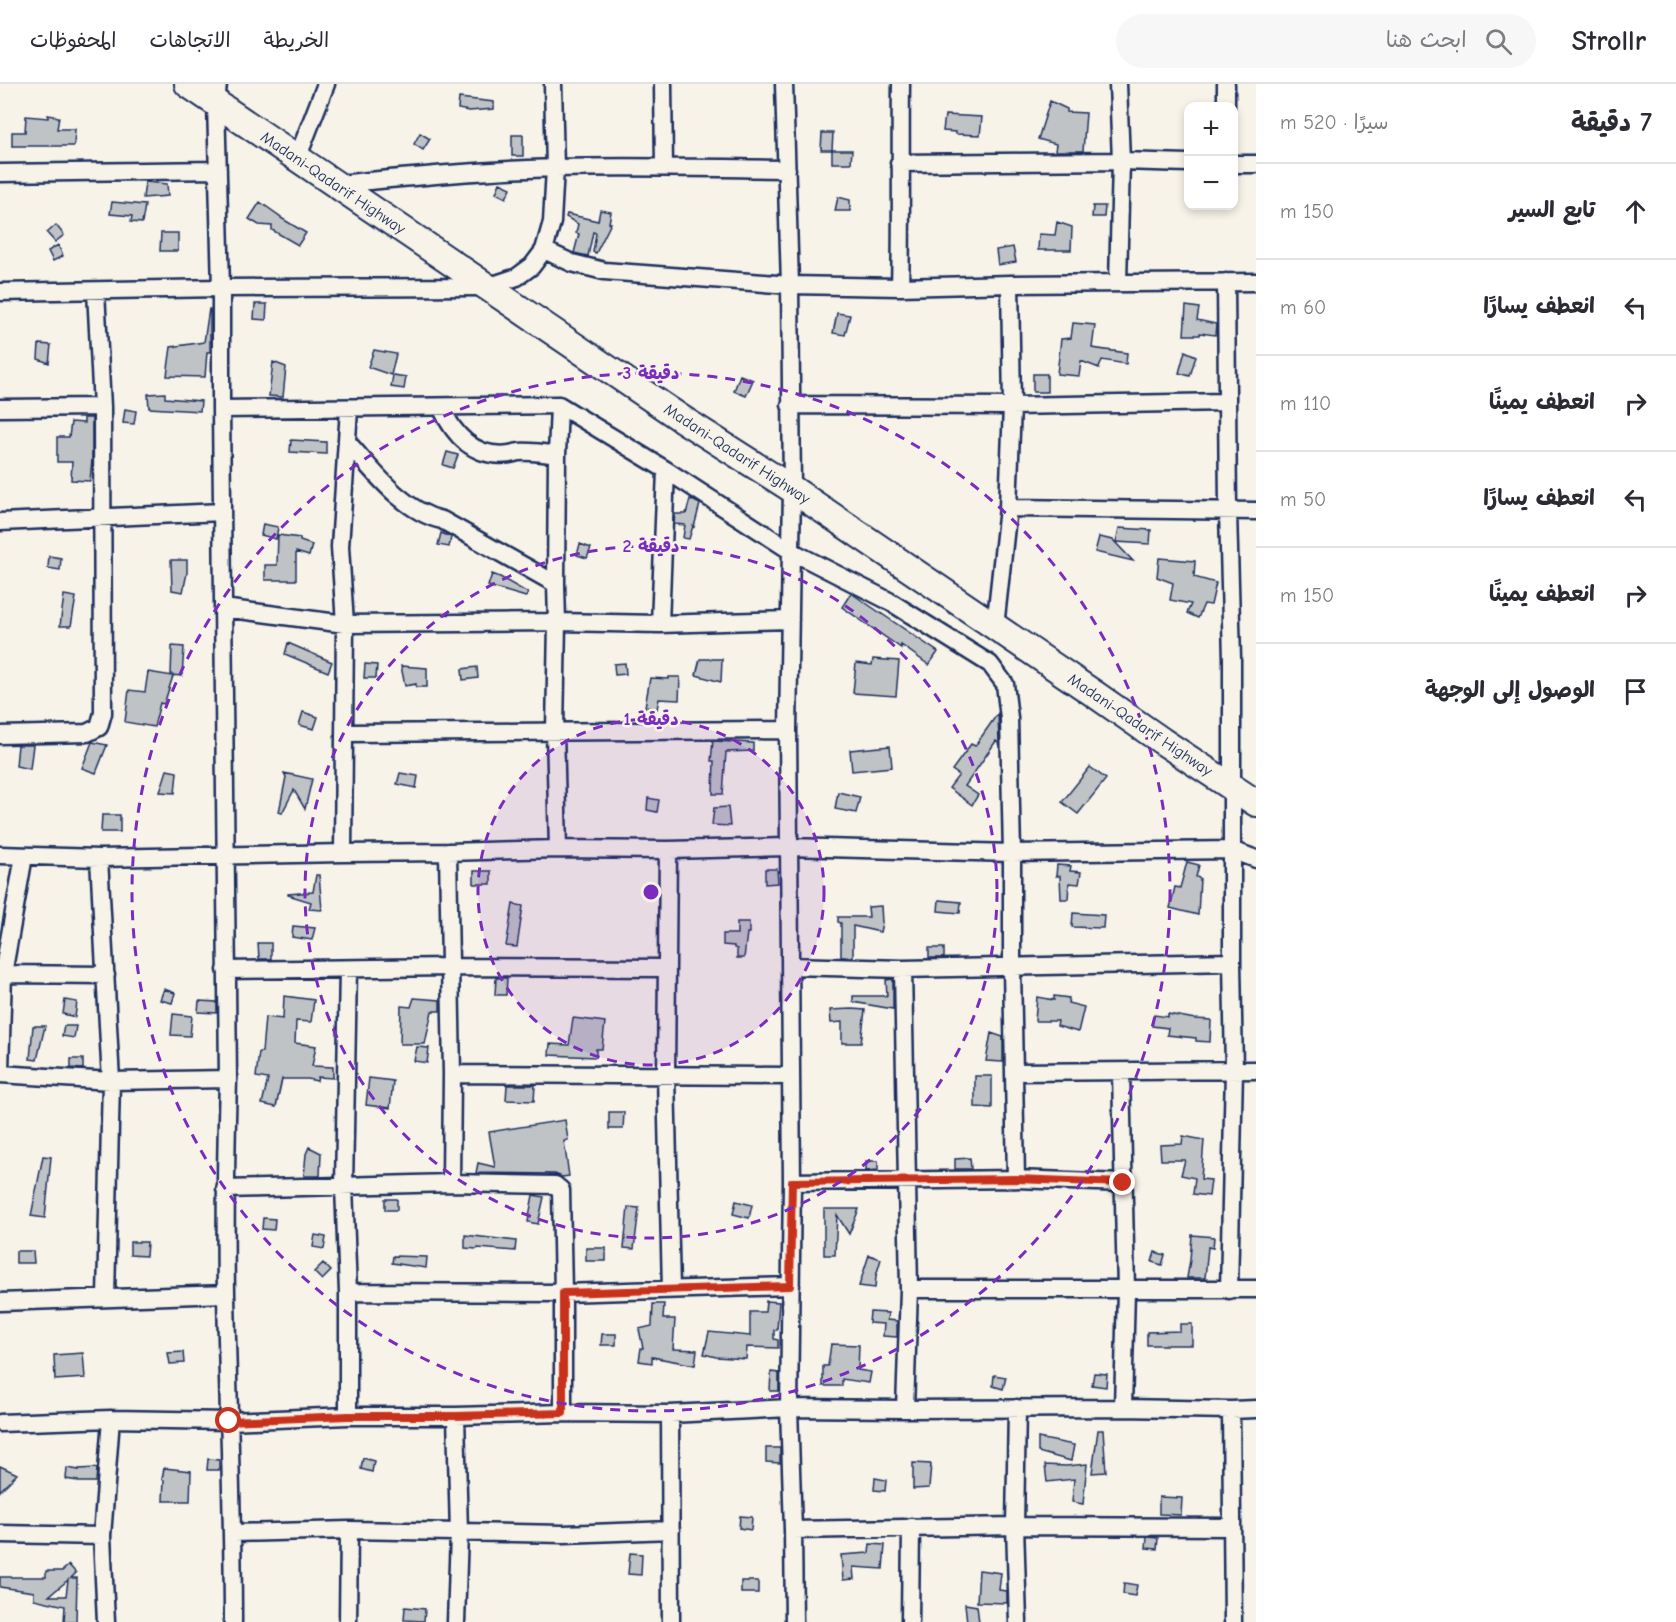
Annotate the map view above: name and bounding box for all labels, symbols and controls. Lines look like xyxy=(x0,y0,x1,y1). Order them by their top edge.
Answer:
search box xyxy=(1116,14,1536,68)
icon: search xyxy=(1482,25,1515,58)
text: Strollr xyxy=(1572,25,1646,57)
text: ابحث هنا xyxy=(1386,27,1467,53)
text: المحفوظات xyxy=(30,28,116,52)
text: الاتجاهات xyxy=(149,28,231,52)
text: الخريطة xyxy=(264,28,329,52)
map controls xyxy=(1184,102,1238,210)
button: + xyxy=(1184,102,1238,156)
text: 7 دقيقة xyxy=(1571,108,1652,138)
text: سيرًا · 520 m xyxy=(1280,111,1388,134)
street label: Madani-Qadarif Highway xyxy=(257,128,409,239)
button: − xyxy=(1184,156,1238,210)
icon: ahead xyxy=(1619,195,1652,228)
text: تابع السير xyxy=(1509,197,1595,223)
text: 150 m xyxy=(1280,200,1334,223)
icon: left xyxy=(1619,291,1652,324)
text: انعطف يسارًا xyxy=(1483,293,1595,319)
text: 60 m xyxy=(1280,296,1326,319)
text: 3 دقيقة xyxy=(623,363,679,384)
icon: right xyxy=(1619,387,1652,420)
text: انعطف يمينًا xyxy=(1489,389,1595,415)
text: 110 m xyxy=(1280,392,1331,415)
street label: Madani-Qadarif Highway xyxy=(661,400,814,508)
icon: left xyxy=(1619,483,1652,516)
text: انعطف يسارًا xyxy=(1483,485,1595,511)
text: 50 m xyxy=(1280,488,1326,511)
text: 2 دقيقة xyxy=(623,536,679,557)
icon: right xyxy=(1619,579,1652,612)
text: انعطف يمينًا xyxy=(1489,581,1595,607)
text: 150 m xyxy=(1280,584,1334,607)
street label: Madani-Qadarif Highway xyxy=(1064,670,1216,781)
icon: arrive xyxy=(1619,675,1652,708)
text: الوصول إلى الوجهة xyxy=(1425,677,1595,703)
text: 1 دقيقة xyxy=(623,709,679,730)
centre of rings xyxy=(641,882,661,902)
route end xyxy=(1109,1169,1135,1195)
route start xyxy=(215,1407,241,1433)

